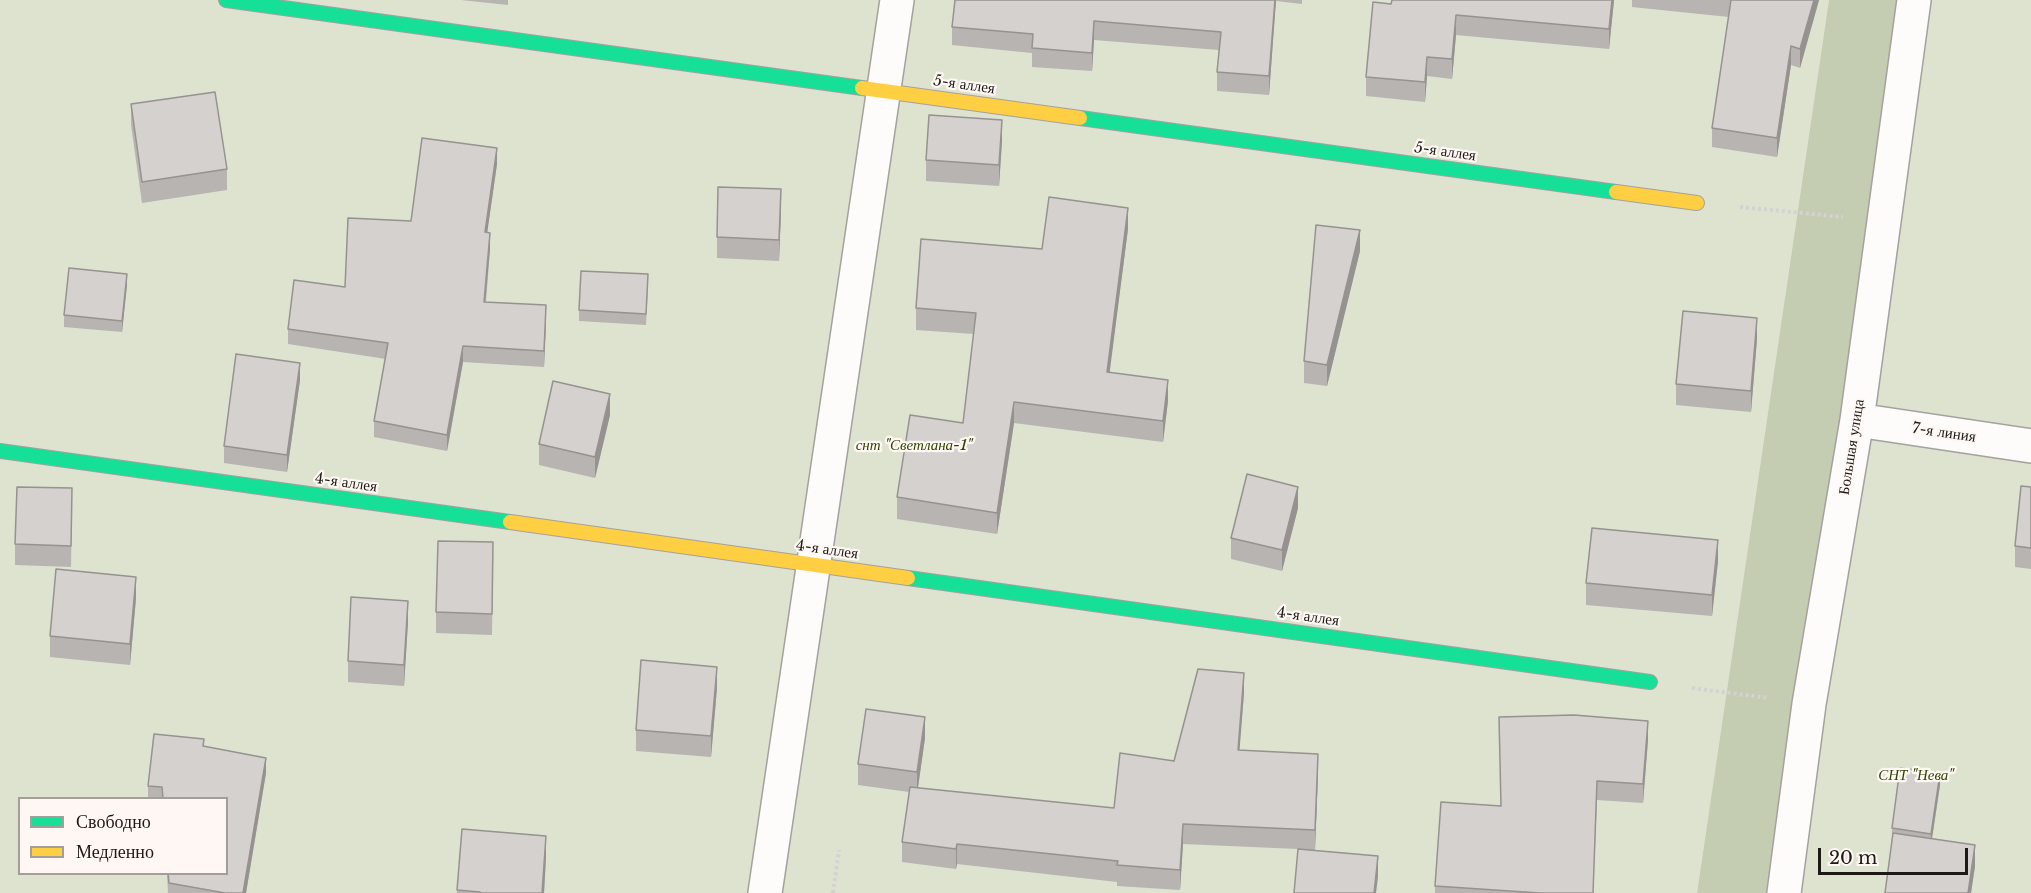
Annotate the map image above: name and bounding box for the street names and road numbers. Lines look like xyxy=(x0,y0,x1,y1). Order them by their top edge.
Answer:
street label: 5-я аллея xyxy=(932,72,996,98)
street label: 5-я аллея xyxy=(1413,139,1477,165)
street label: Большая улица xyxy=(1836,398,1868,496)
street label: 7-я линия xyxy=(1911,420,1977,446)
street label: 4-я аллея xyxy=(314,470,378,496)
street label: 4-я аллея xyxy=(795,537,859,563)
street label: 4-я аллея xyxy=(1276,604,1340,630)

